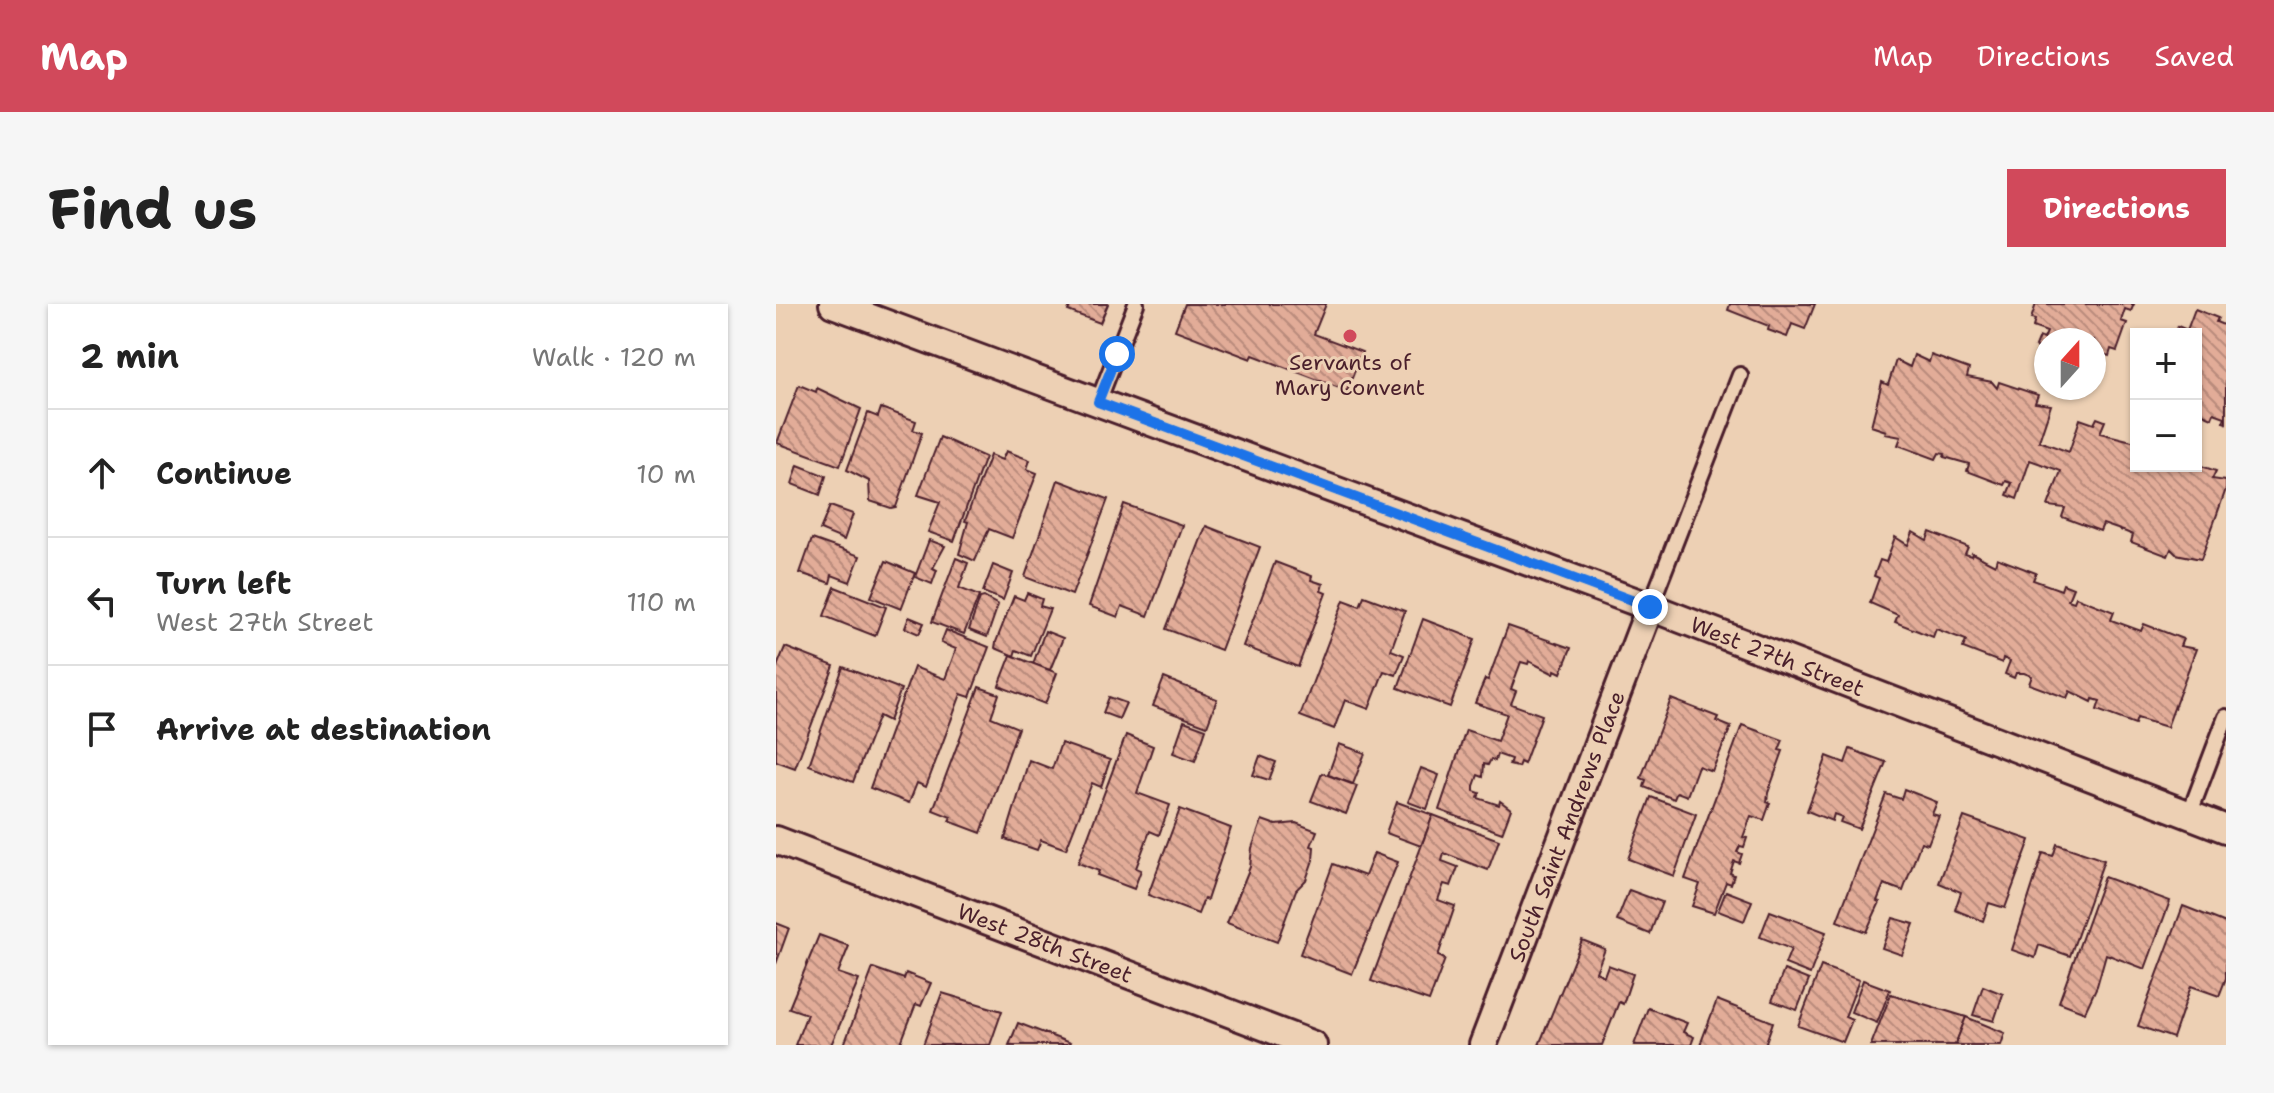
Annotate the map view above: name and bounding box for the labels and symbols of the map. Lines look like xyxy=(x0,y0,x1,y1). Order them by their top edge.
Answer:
marker: Servants of Mary Convent xyxy=(1341,327,1359,345)
north arrow xyxy=(2034,328,2106,400)
route start xyxy=(1099,336,1135,372)
place label: Servants of Mary Convent xyxy=(1275,348,1425,402)
route end xyxy=(1632,589,1668,625)
street label: West 27th Street xyxy=(1686,609,1869,703)
street label: South Saint Andrews Place xyxy=(1502,687,1631,966)
street label: West 28th Street xyxy=(953,896,1137,989)

